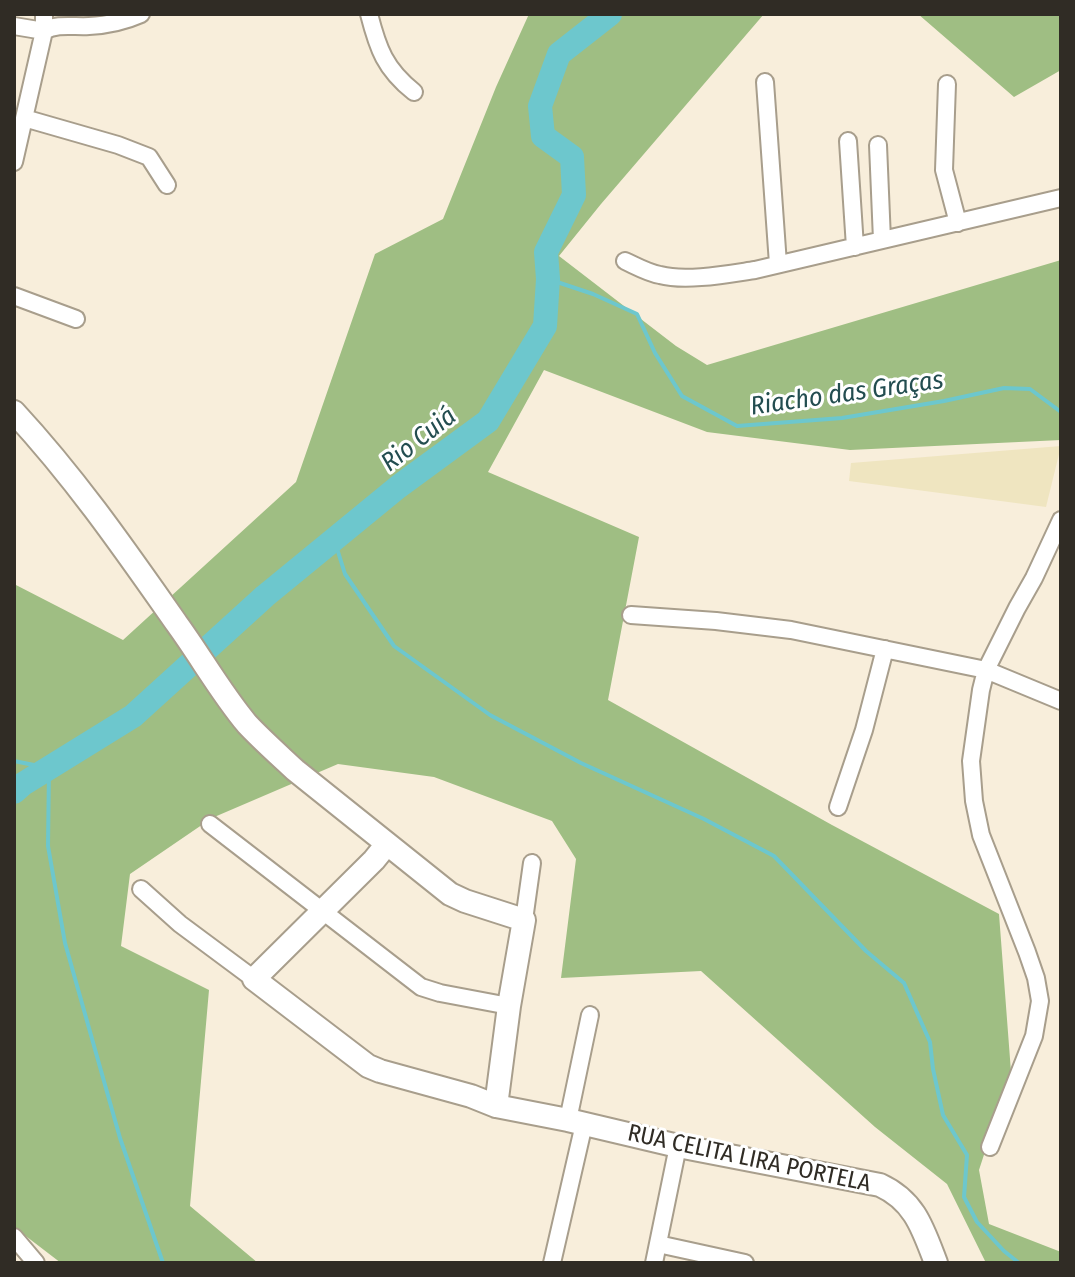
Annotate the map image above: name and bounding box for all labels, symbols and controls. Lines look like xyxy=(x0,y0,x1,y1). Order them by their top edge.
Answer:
water label: Riacho das Graças xyxy=(749,365,945,423)
water label: Rio Cuiá xyxy=(375,401,463,479)
street label: RUA CELITA LIRA PORTELA xyxy=(625,1119,873,1199)

